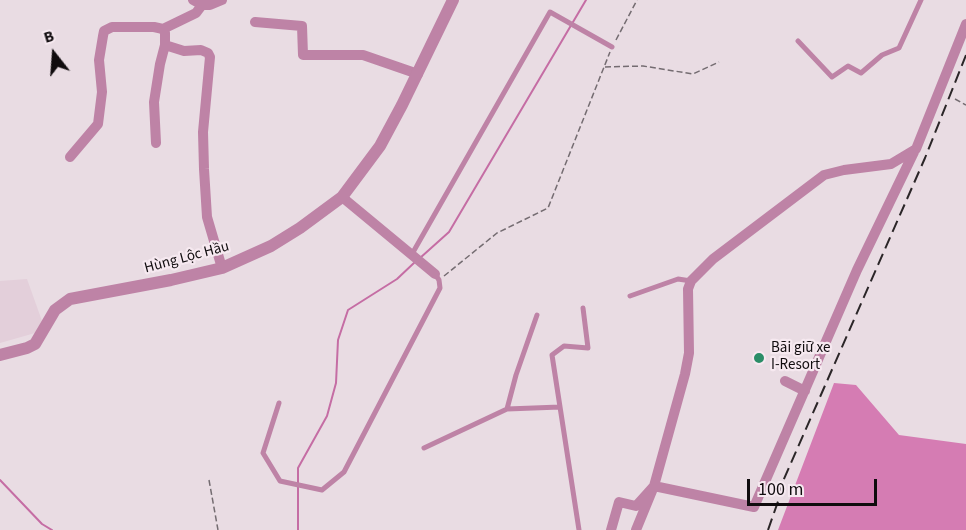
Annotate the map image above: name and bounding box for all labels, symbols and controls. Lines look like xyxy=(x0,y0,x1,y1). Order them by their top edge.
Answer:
north arrow xyxy=(24,24,84,84)
text: B xyxy=(41,25,57,49)
street label: Hùng Lộc Hầu xyxy=(143,238,231,278)
place label: Bãi giữ xe I-Resort xyxy=(771,340,830,375)
marker: Bãi giữ xe I-Resort xyxy=(752,351,766,365)
scale bar xyxy=(750,467,880,505)
text: 100 m xyxy=(758,477,803,502)

